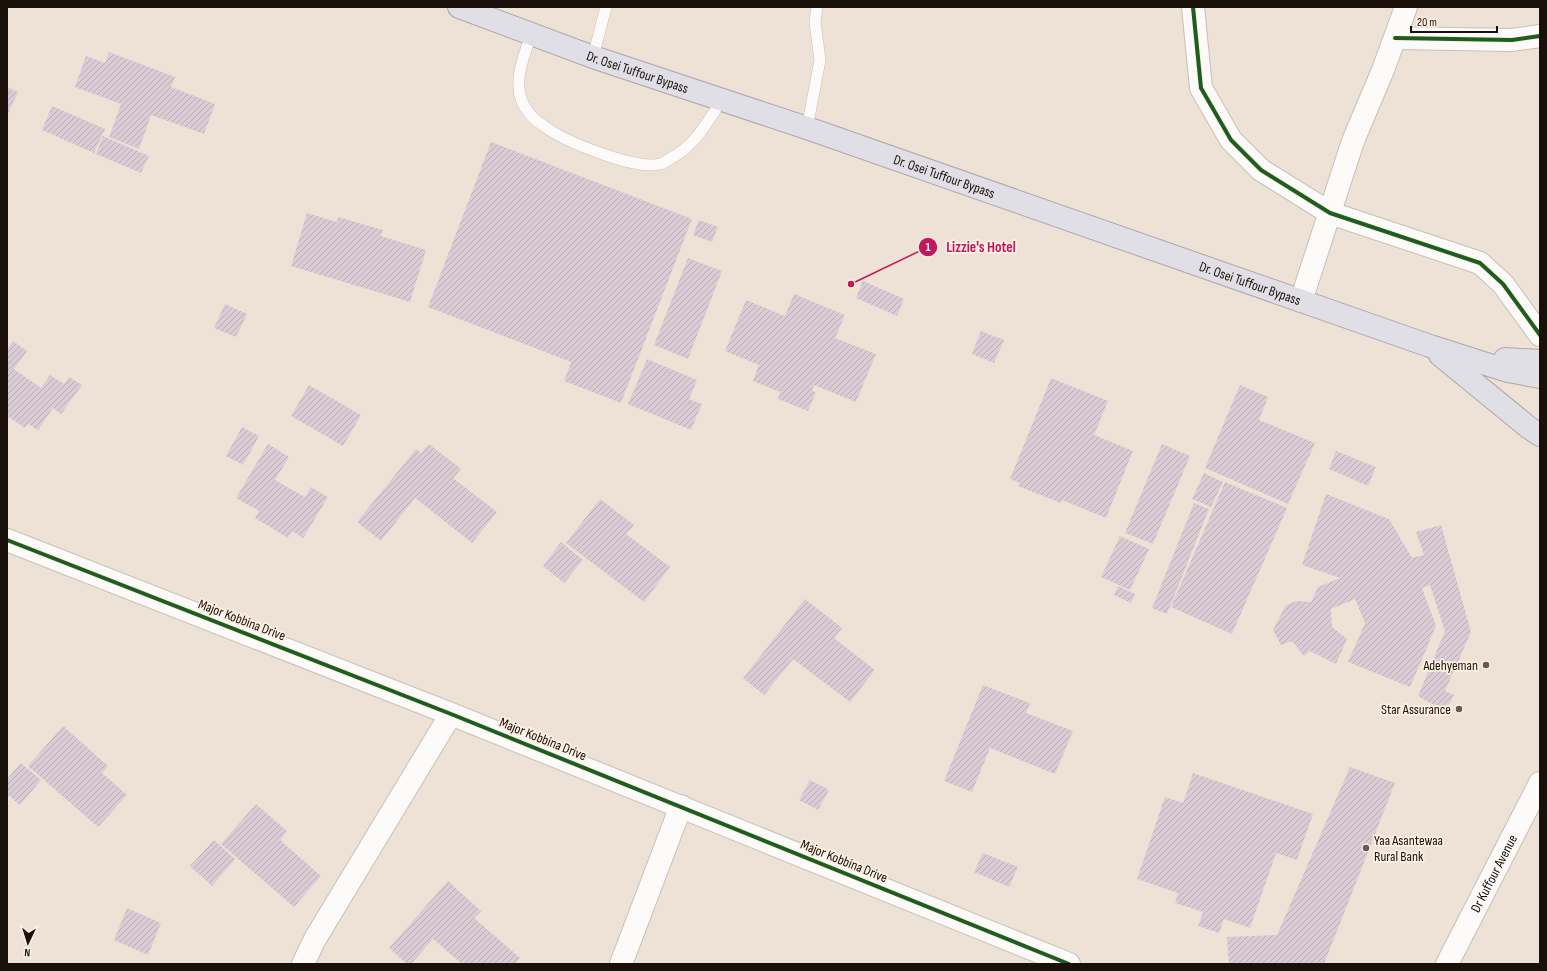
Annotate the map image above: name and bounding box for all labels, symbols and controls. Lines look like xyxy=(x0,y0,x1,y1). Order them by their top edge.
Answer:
scale bar xyxy=(1411,8,1497,34)
text: 20 m xyxy=(1417,15,1437,30)
street label: Dr. Osei Tuffour Bypass xyxy=(584,47,691,97)
street label: Dr. Osei Tuffour Bypass xyxy=(891,150,997,202)
callout: Lizzie's Hotel xyxy=(918,234,1024,261)
text: Lizzie's Hotel xyxy=(946,238,1016,257)
text: 1 xyxy=(926,240,931,255)
street label: Dr. Osei Tuffour Bypass xyxy=(1197,257,1303,309)
street label: Major Kobbina Drive xyxy=(196,595,288,645)
place label: Adehyeman xyxy=(1422,657,1478,674)
marker: Adehyeman xyxy=(1481,660,1491,670)
place label: Star Assurance xyxy=(1381,701,1451,718)
marker: Star Assurance xyxy=(1454,704,1464,714)
street label: Major Kobbina Drive xyxy=(497,714,589,764)
place label: Yaa Asantewaa Rural Bank xyxy=(1374,832,1443,865)
street label: Dr Kuffour Avenue xyxy=(1467,832,1521,915)
street label: Major Kobbina Drive xyxy=(798,836,890,886)
marker: Yaa Asantewaa Rural Bank xyxy=(1361,843,1371,853)
north arrow xyxy=(8,923,48,963)
text: N xyxy=(24,946,31,959)

